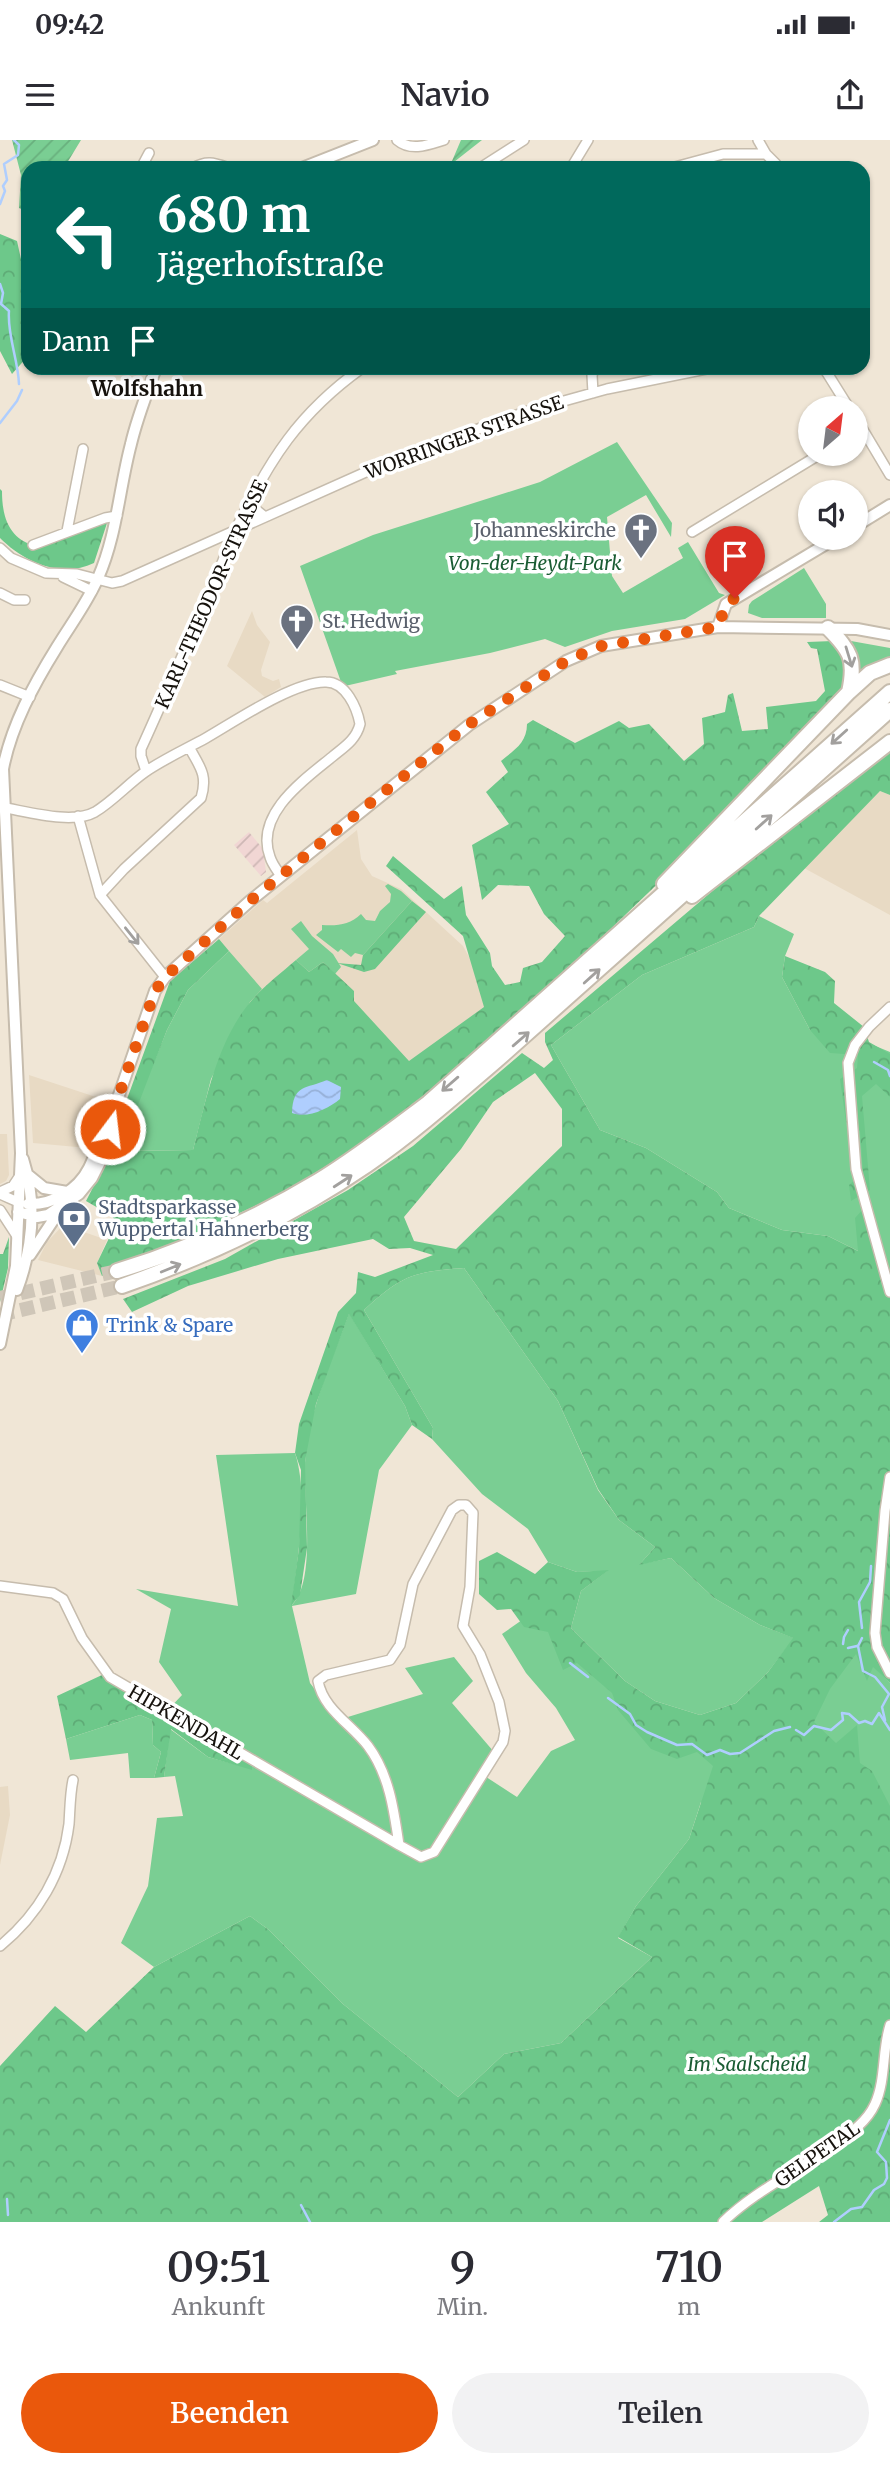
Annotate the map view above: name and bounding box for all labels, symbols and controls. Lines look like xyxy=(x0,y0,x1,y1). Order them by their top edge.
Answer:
text: 09:42 xyxy=(35,8,104,41)
text: Navio xyxy=(400,75,490,115)
icon: menu xyxy=(21,76,59,114)
icon: share xyxy=(831,76,869,114)
text: 680 m xyxy=(157,184,310,245)
icon: left xyxy=(42,189,133,280)
text: Jägerhofstraße xyxy=(157,245,384,285)
icon: arrive xyxy=(124,322,162,360)
text: Dann xyxy=(42,325,110,358)
district label: Wolfshahn xyxy=(90,375,203,402)
street label: WORRINGER STRASSE xyxy=(361,390,567,484)
north arrow xyxy=(798,396,868,466)
map controls xyxy=(798,396,868,550)
street label: KARL-THEODOR-STRASSE xyxy=(150,476,272,712)
button: sound xyxy=(798,480,868,550)
church icon: Johanneskirche xyxy=(622,511,660,560)
place label: Johanneskirche xyxy=(472,518,616,542)
pin xyxy=(705,526,765,598)
icon: arrive xyxy=(716,537,754,575)
park label: Von-der-Heydt-Park xyxy=(448,551,622,575)
church icon: St. Hedwig xyxy=(278,602,316,651)
place label: St. Hedwig xyxy=(322,609,421,633)
one-way arrow xyxy=(843,645,856,667)
one-way arrow xyxy=(830,729,848,745)
one-way arrow xyxy=(755,814,773,830)
one-way arrow xyxy=(124,927,139,945)
one-way arrow xyxy=(583,968,601,984)
one-way arrow xyxy=(512,1031,530,1047)
one-way arrow xyxy=(441,1076,459,1092)
position arrow xyxy=(73,1092,147,1166)
one-way arrow xyxy=(333,1173,352,1188)
place label: Stadtsparkasse Wuppertal Hahnerberg xyxy=(97,1195,309,1241)
bank icon: Stadtsparkasse Wuppertal Hahnerberg xyxy=(55,1199,93,1248)
one-way arrow xyxy=(159,1261,181,1274)
shop icon: Trink & Spare xyxy=(63,1306,101,1355)
place label: Trink & Spare xyxy=(106,1313,233,1337)
street label: HIPKENDAHL xyxy=(124,1679,248,1765)
park label: Im Saalscheid xyxy=(688,2052,806,2076)
street label: GELPETAL xyxy=(770,2116,864,2192)
text: 09:51 xyxy=(167,2241,270,2293)
text: 9 xyxy=(450,2241,475,2293)
text: 710 xyxy=(655,2241,723,2293)
text: Ankunft xyxy=(172,2292,265,2321)
text: Min. xyxy=(437,2292,488,2321)
text: m xyxy=(678,2292,700,2321)
button: Beenden xyxy=(21,2373,438,2453)
button: Teilen xyxy=(452,2373,869,2453)

